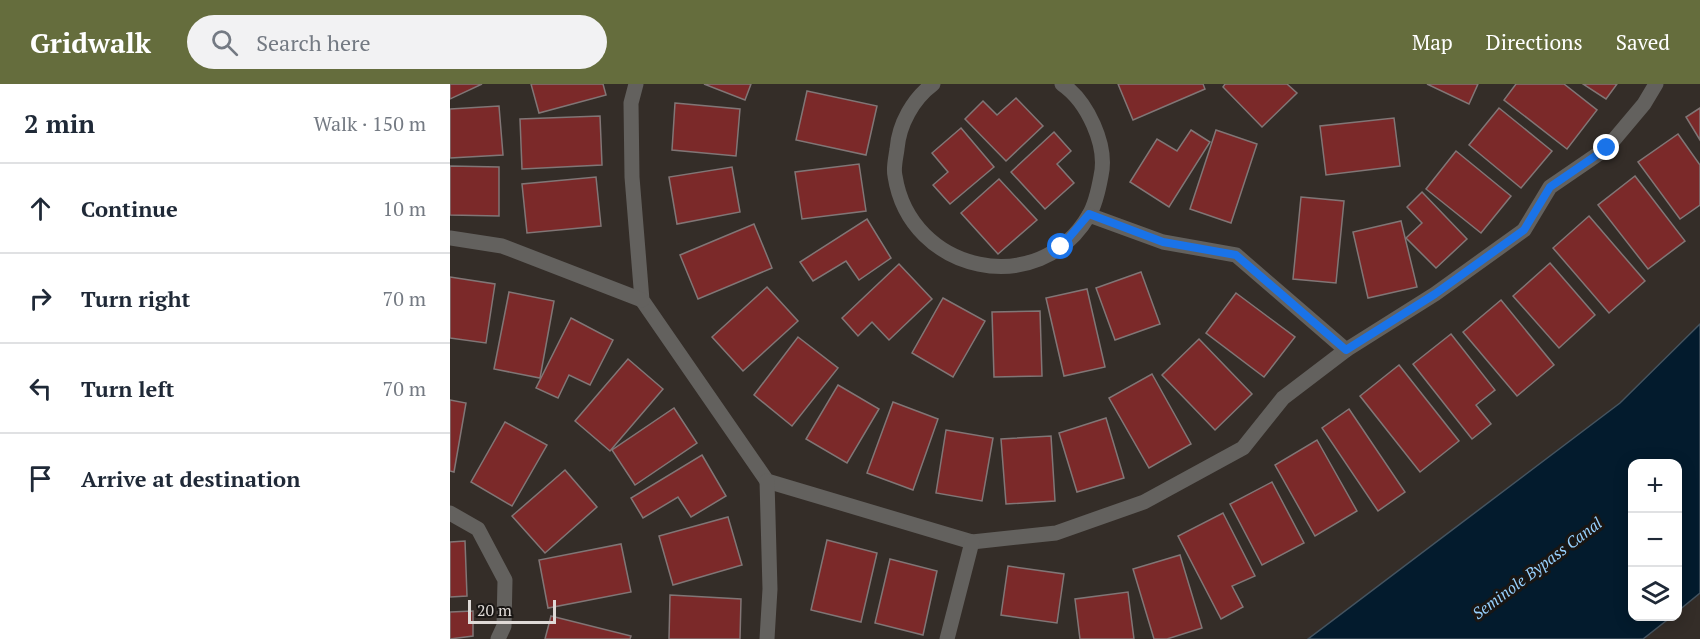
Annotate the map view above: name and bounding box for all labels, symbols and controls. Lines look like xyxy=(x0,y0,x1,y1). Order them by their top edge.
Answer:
search box xyxy=(187,15,607,69)
text: Gridwalk xyxy=(30,24,151,61)
icon: search xyxy=(208,26,241,59)
text: Search here xyxy=(256,28,371,57)
text: Map xyxy=(1412,28,1453,56)
text: Directions xyxy=(1486,28,1583,56)
text: Saved xyxy=(1616,28,1670,56)
text: 2 min xyxy=(24,106,95,140)
text: Walk · 150 m xyxy=(314,110,426,137)
route end xyxy=(1593,134,1619,160)
icon: ahead xyxy=(24,192,57,225)
text: Continue xyxy=(81,194,178,223)
text: 10 m xyxy=(383,195,426,222)
route start xyxy=(1047,233,1073,259)
icon: right xyxy=(24,282,57,315)
text: Turn right xyxy=(81,284,190,313)
text: 70 m xyxy=(383,285,426,312)
icon: left xyxy=(24,372,57,405)
text: Turn left xyxy=(81,374,174,403)
text: 70 m xyxy=(383,375,426,402)
map controls xyxy=(1628,459,1682,621)
button: + xyxy=(1628,459,1682,513)
icon: arrive xyxy=(24,462,57,495)
text: Arrive at destination xyxy=(81,464,300,493)
water label: Seminole Bypass Canal xyxy=(1468,512,1607,624)
button: − xyxy=(1628,513,1682,567)
button: layers xyxy=(1628,567,1682,621)
scale bar xyxy=(468,597,556,624)
text: 20 m xyxy=(477,599,512,621)

